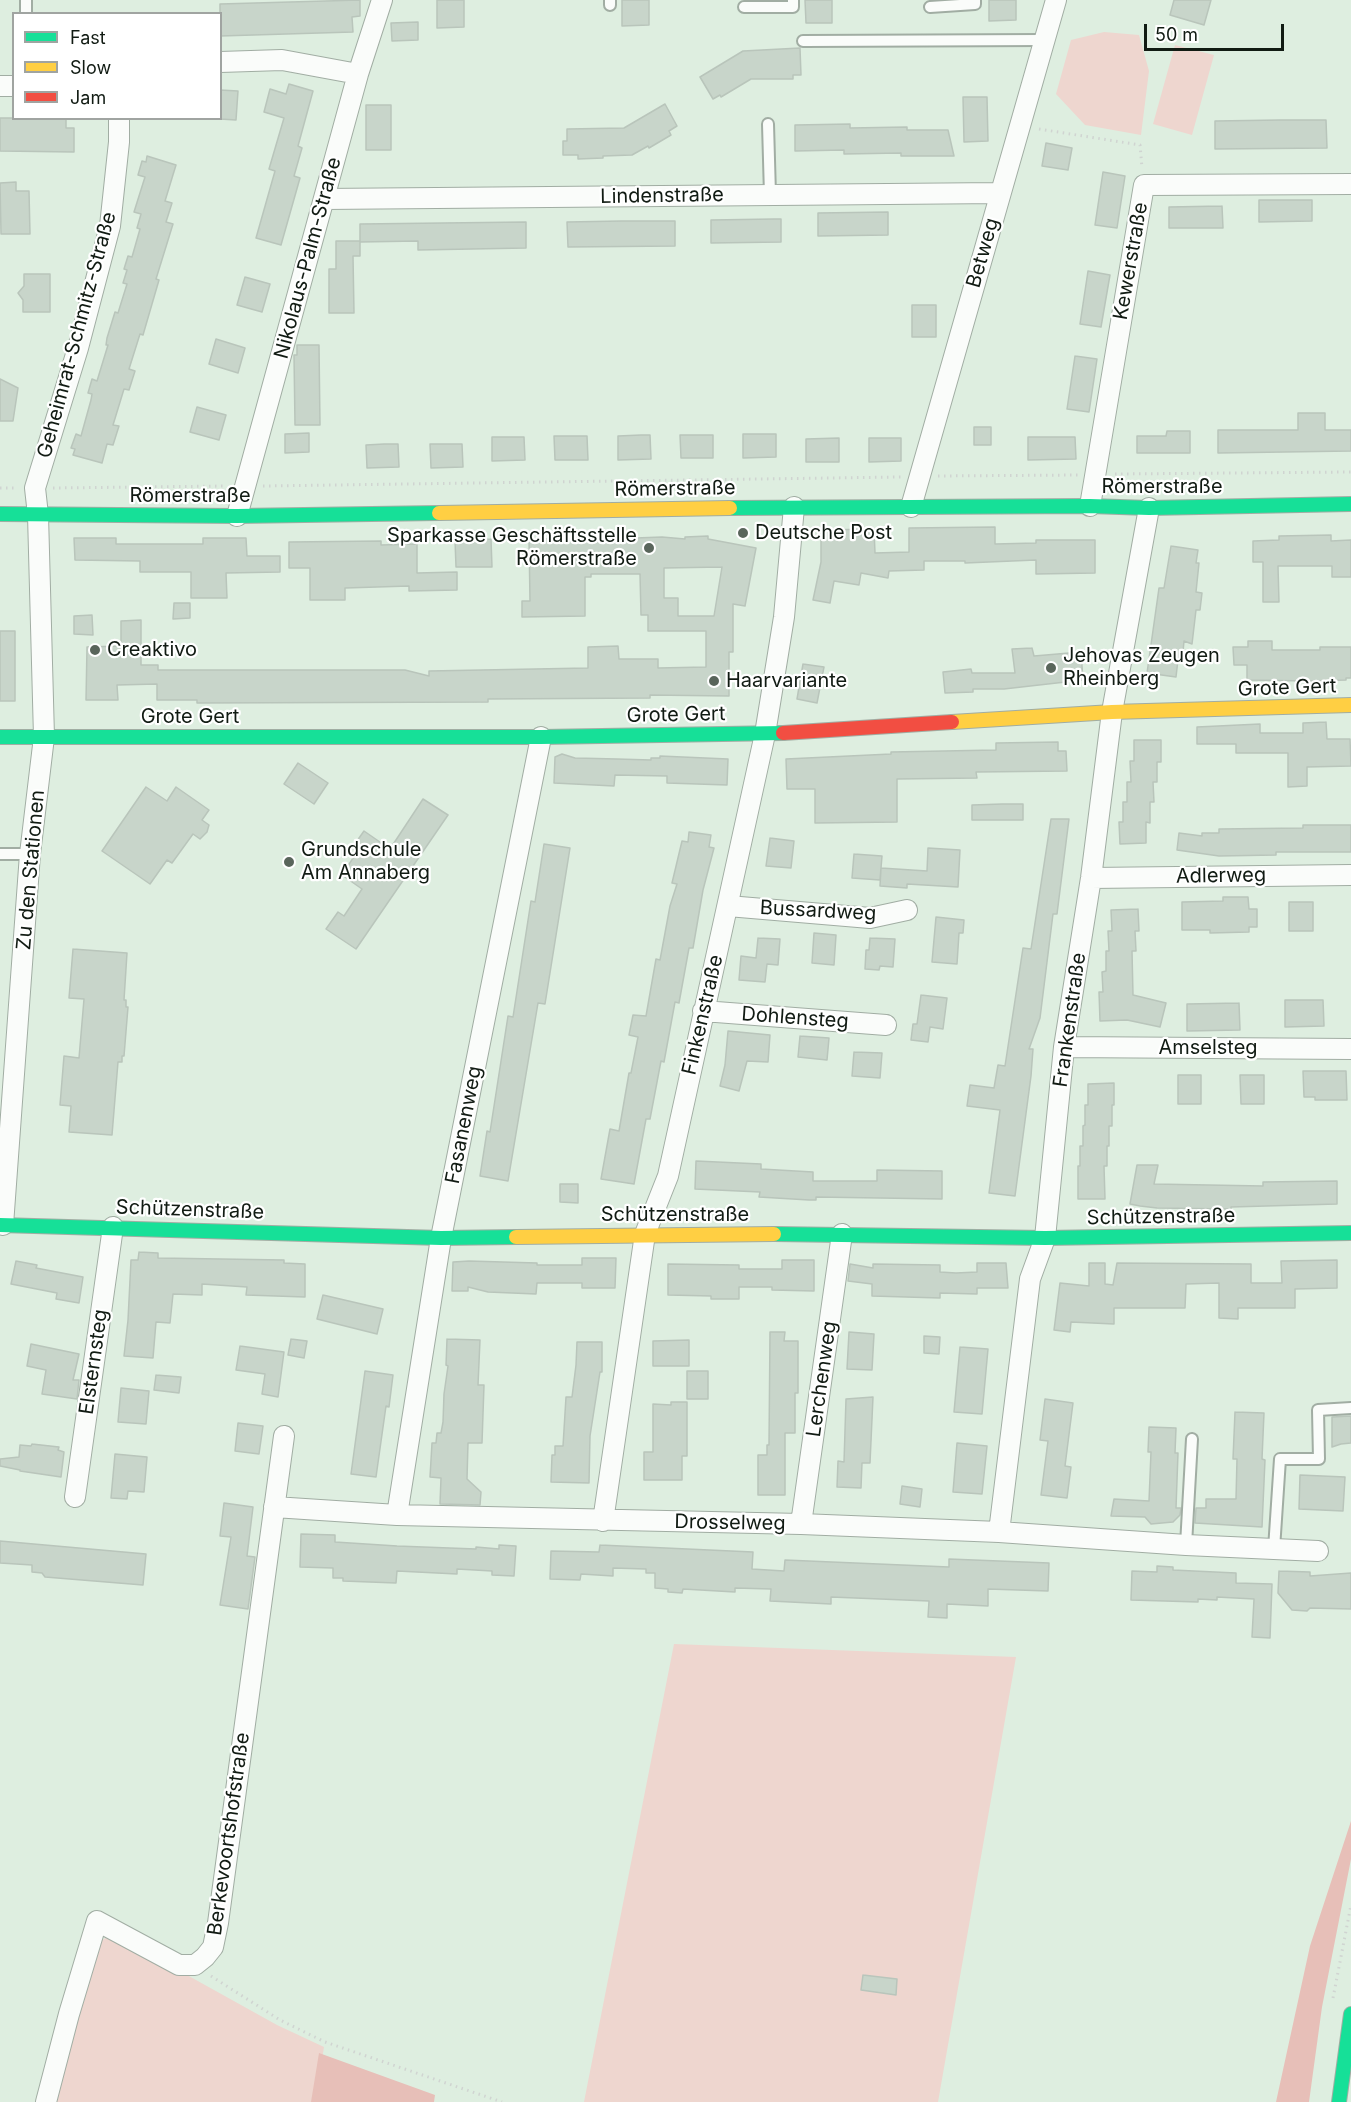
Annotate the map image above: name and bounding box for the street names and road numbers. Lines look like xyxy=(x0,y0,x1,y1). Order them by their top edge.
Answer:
street label: Nikolaus-Palm-Straße xyxy=(270,155,346,361)
street label: Lindenstraße xyxy=(600,183,724,209)
street label: Kewerstraße xyxy=(1109,200,1153,322)
street label: Geheimrat-Schmitz-Straße xyxy=(33,209,121,461)
street label: Betweg xyxy=(962,215,1004,291)
street label: Römerstraße xyxy=(1101,475,1223,499)
street label: Römerstraße xyxy=(614,476,736,502)
street label: Römerstraße xyxy=(129,484,251,508)
street label: Grote Gert xyxy=(1237,674,1337,702)
street label: Grote Gert xyxy=(626,702,726,728)
street label: Grote Gert xyxy=(141,705,239,729)
street label: Zu den Stationen xyxy=(12,789,50,951)
street label: Adlerweg xyxy=(1176,863,1266,889)
street label: Bussardweg xyxy=(759,896,877,926)
street label: Frankenstraße xyxy=(1049,951,1091,1089)
street label: Finkenstraße xyxy=(678,953,728,1077)
street label: Dohlensteg xyxy=(741,1002,849,1034)
street label: Amselsteg xyxy=(1158,1036,1258,1060)
street label: Fasanenweg xyxy=(441,1064,487,1186)
street label: Schützenstraße xyxy=(115,1195,265,1225)
street label: Schützenstraße xyxy=(601,1203,749,1227)
street label: Schützenstraße xyxy=(1087,1204,1235,1230)
street label: Elsternsteg xyxy=(75,1308,113,1416)
street label: Lerchenweg xyxy=(802,1319,842,1439)
street label: Drosselweg xyxy=(674,1510,786,1536)
street label: Berkevoortshofstraße xyxy=(203,1731,255,1937)

